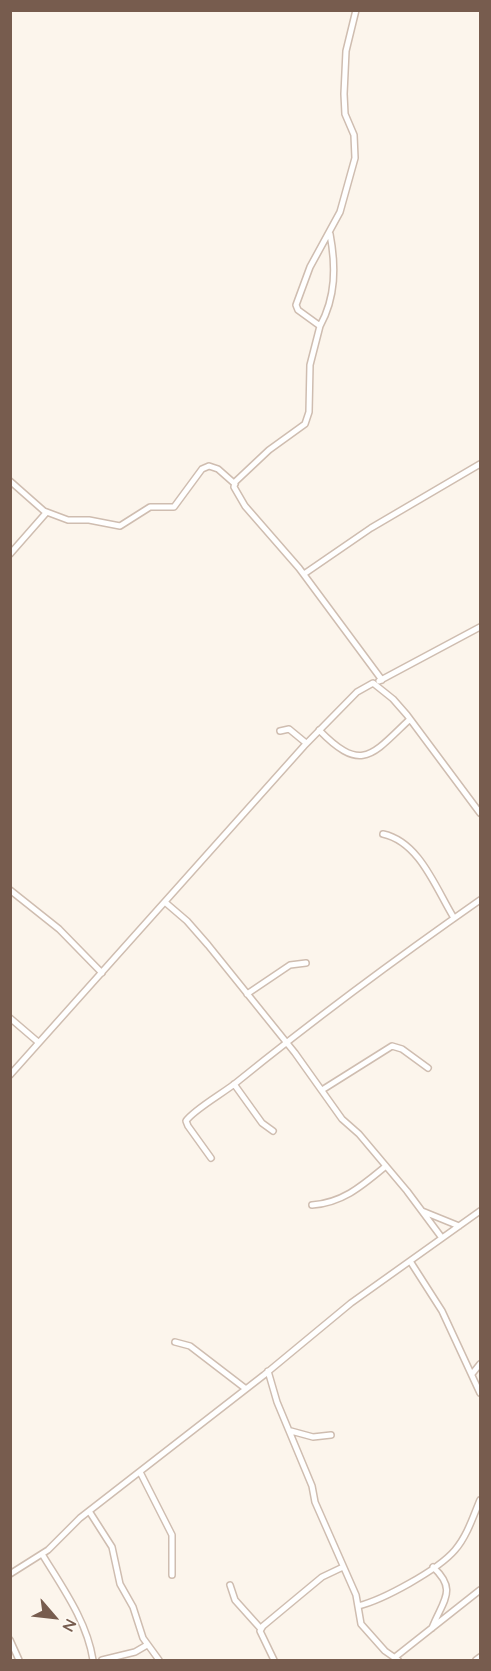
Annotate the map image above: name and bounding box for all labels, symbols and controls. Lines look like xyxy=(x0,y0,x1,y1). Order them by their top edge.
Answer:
north arrow xyxy=(24,1587,84,1647)
text: N xyxy=(58,1616,81,1635)

